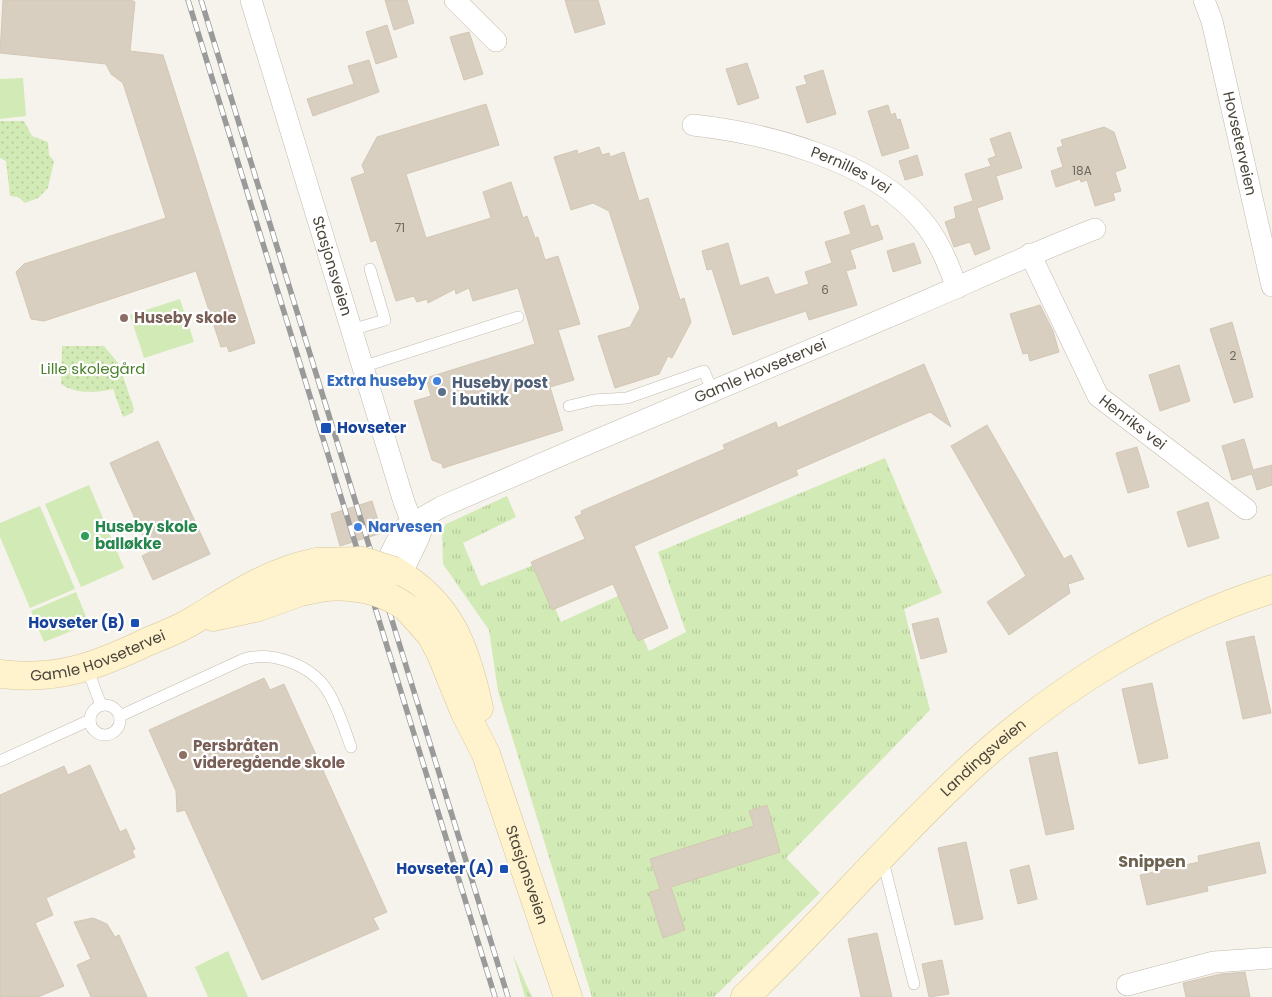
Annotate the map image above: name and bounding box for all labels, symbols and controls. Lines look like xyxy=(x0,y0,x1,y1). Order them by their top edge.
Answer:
street label: Hovseterveien xyxy=(1218,89,1262,197)
street label: Pernilles vei xyxy=(808,141,895,198)
house number: 18A xyxy=(1072,162,1092,179)
street label: Stasjonsveien xyxy=(307,213,358,318)
house number: 71 xyxy=(395,219,405,236)
house number: 6 xyxy=(821,281,829,298)
place label: Huseby skole xyxy=(134,307,236,328)
marker: Huseby skole xyxy=(118,312,130,324)
street label: Gamle Hovsetervei xyxy=(691,333,829,408)
house number: 2 xyxy=(1230,347,1237,364)
park label: Lille skolegård xyxy=(40,358,146,379)
place label: Extra huseby xyxy=(327,370,428,391)
place label: Huseby post i butikk xyxy=(452,372,548,410)
marker: Extra huseby xyxy=(431,375,443,387)
marker: Huseby post i butikk xyxy=(436,386,448,398)
street label: Henriks vei xyxy=(1095,390,1171,455)
place label: Hovseter xyxy=(337,417,407,438)
marker: Hovseter xyxy=(319,421,333,435)
place label: Huseby skole balløkke xyxy=(95,516,197,554)
place label: Narvesen xyxy=(368,516,442,537)
marker: Narvesen xyxy=(352,521,364,533)
marker: Huseby skole balløkke xyxy=(79,530,91,542)
place label: Hovseter (B) xyxy=(28,612,125,633)
marker: Hovseter (B) xyxy=(129,617,141,629)
street label: Gamle Hovsetervei xyxy=(30,625,168,686)
street label: Landingsveien xyxy=(935,713,1030,801)
place label: Persbråten videregående skole xyxy=(193,735,345,773)
marker: Persbråten videregående skole xyxy=(177,749,189,761)
street label: Stasjonsveien xyxy=(501,822,554,927)
district label: Snippen xyxy=(1118,850,1186,873)
place label: Hovseter (A) xyxy=(396,858,494,879)
marker: Hovseter (A) xyxy=(498,863,510,875)

